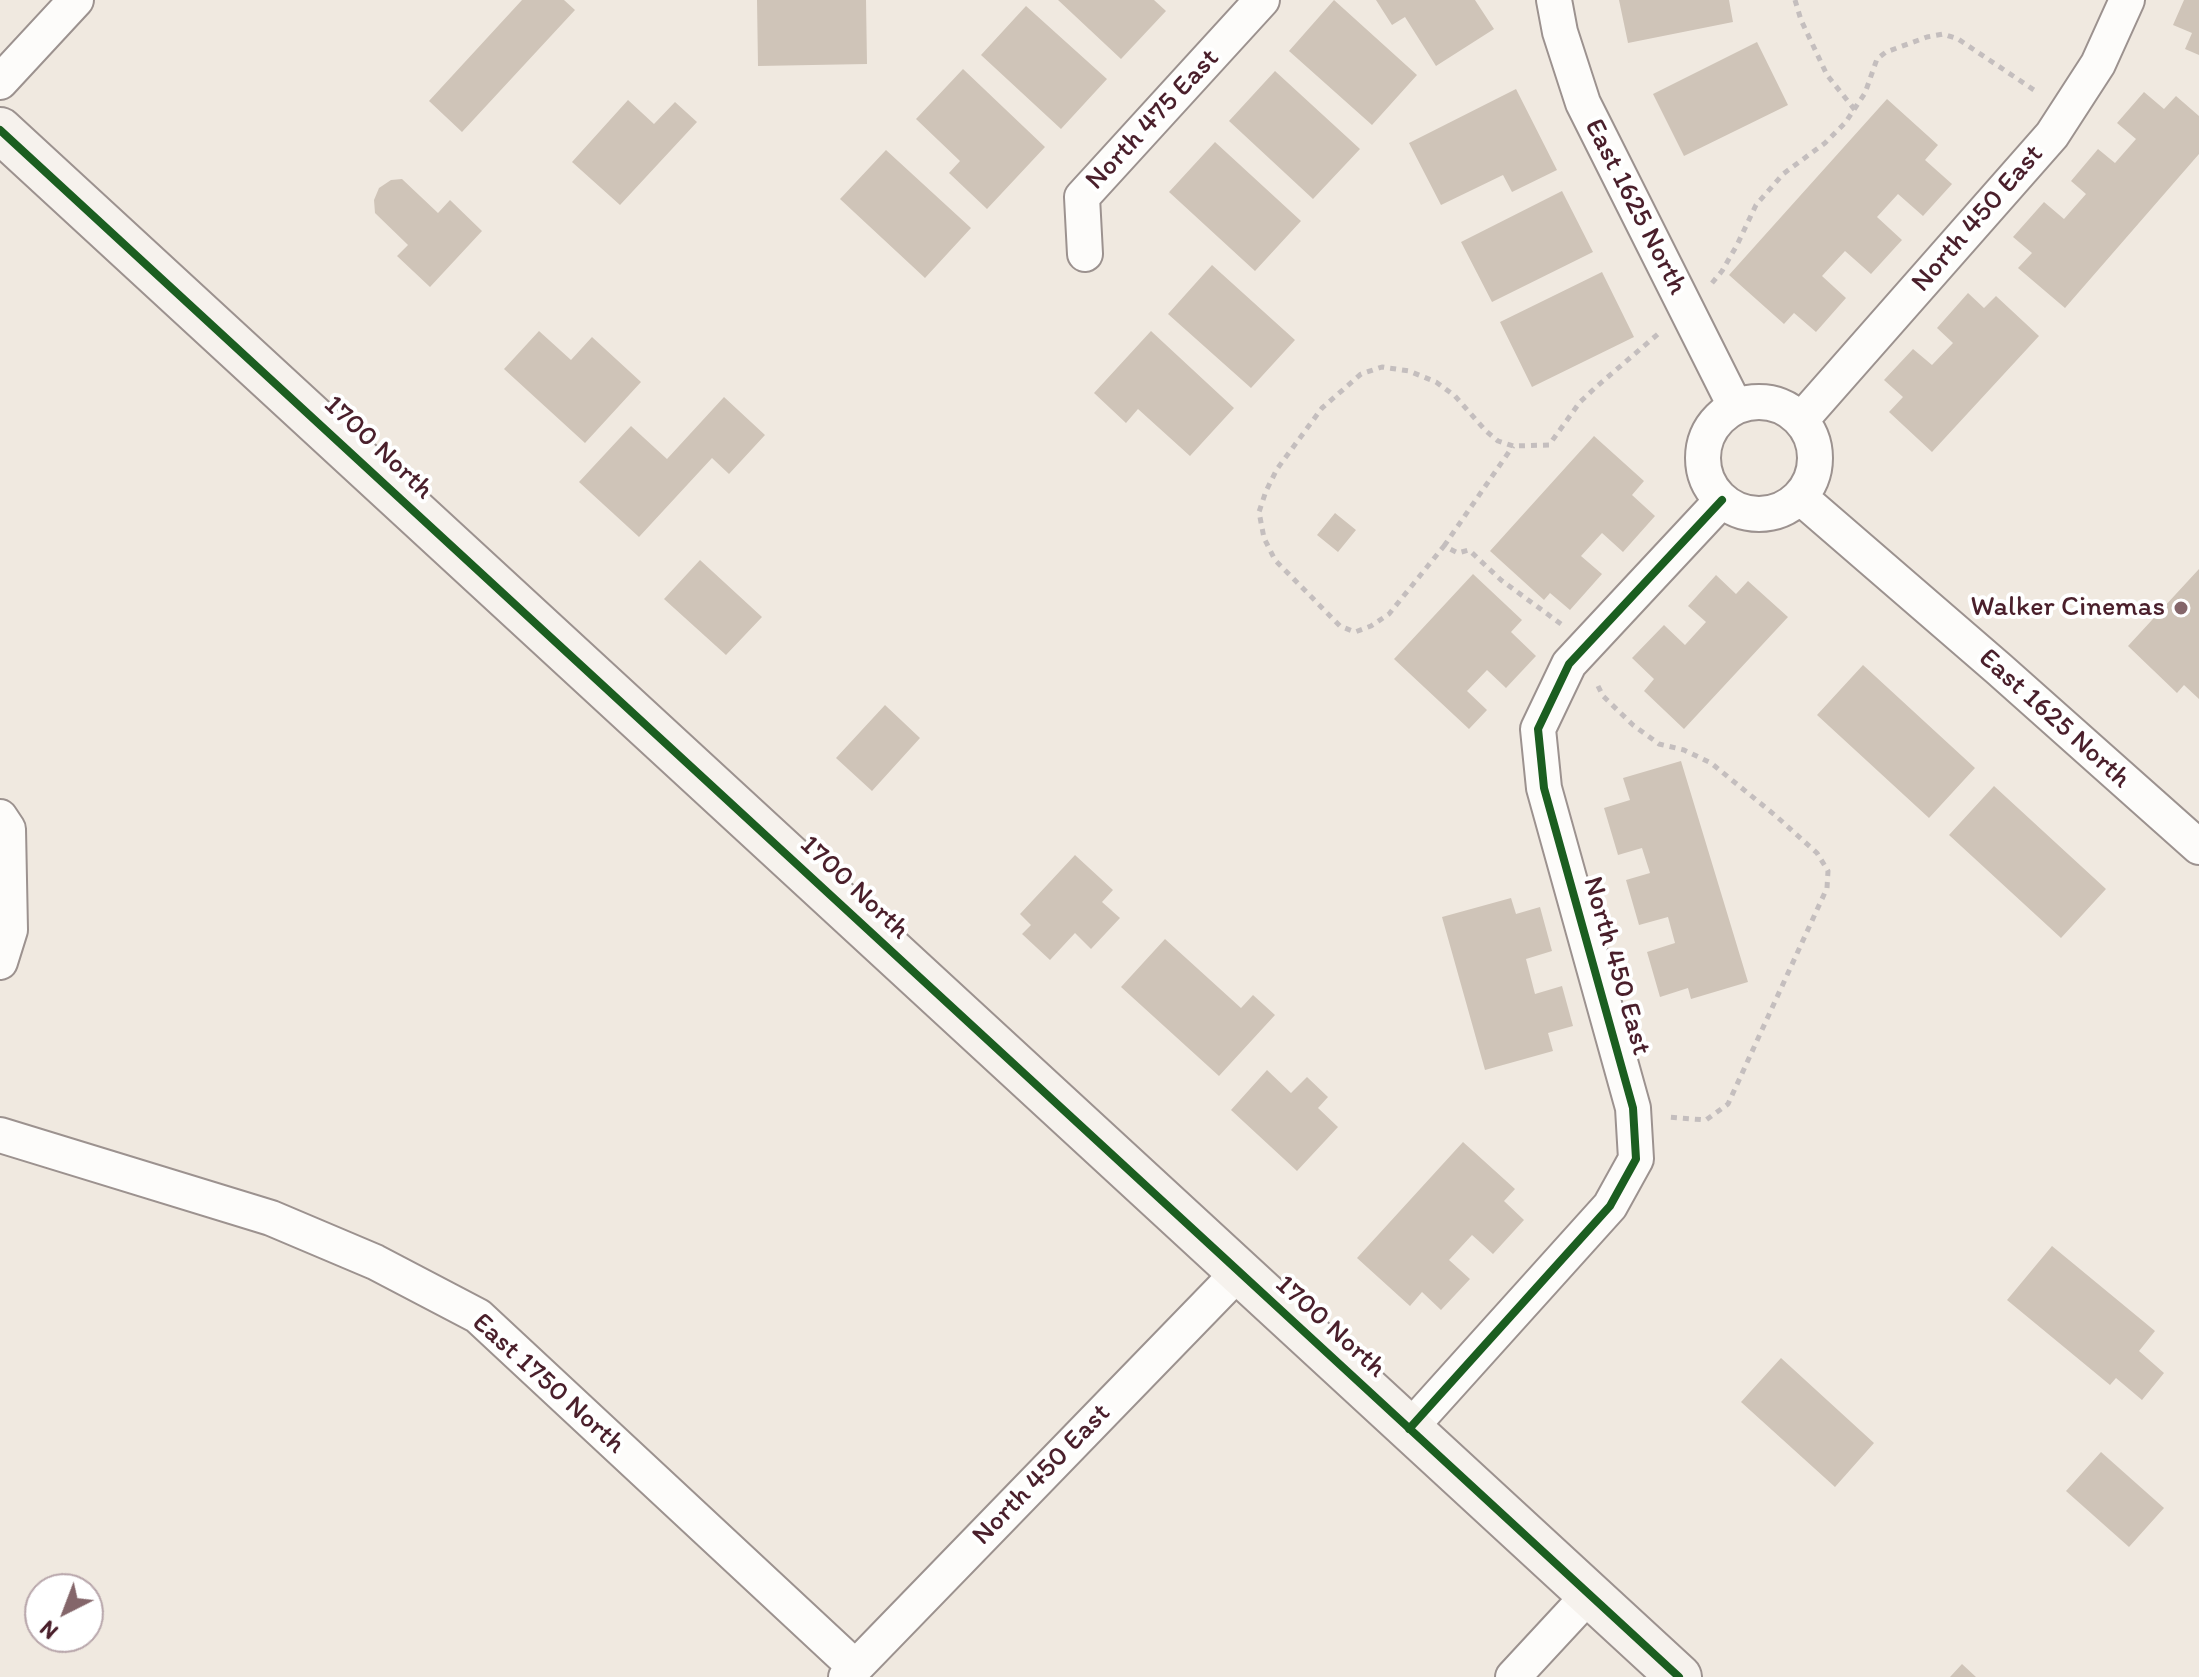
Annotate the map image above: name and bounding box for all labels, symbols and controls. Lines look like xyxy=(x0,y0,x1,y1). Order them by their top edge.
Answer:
street label: North 475 East xyxy=(1079,42,1227,198)
street label: East 1625 North xyxy=(1576,114,1694,300)
street label: North 450 East xyxy=(1905,139,2051,299)
street label: 1700 North xyxy=(316,389,440,507)
place label: Walker Cinemas xyxy=(1971,591,2165,625)
marker: Walker Cinemas xyxy=(2172,599,2190,617)
street label: East 1625 North xyxy=(1971,642,2137,796)
street label: 1700 North xyxy=(792,829,916,947)
street label: North 450 East xyxy=(1574,873,1658,1059)
street label: 1700 North xyxy=(1268,1269,1392,1385)
street label: East 1750 North xyxy=(465,1307,631,1461)
street label: North 450 East xyxy=(966,1397,1118,1553)
north arrow xyxy=(24,1573,104,1653)
text: N xyxy=(34,1615,64,1645)

